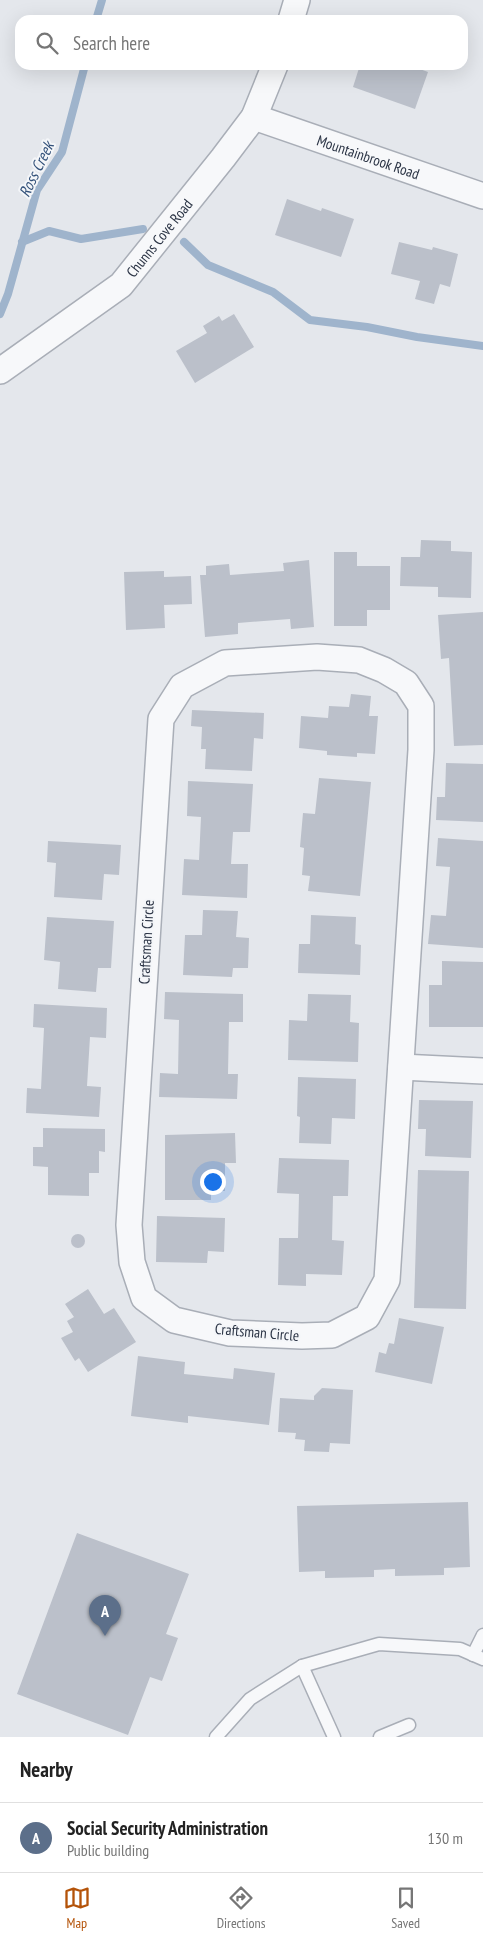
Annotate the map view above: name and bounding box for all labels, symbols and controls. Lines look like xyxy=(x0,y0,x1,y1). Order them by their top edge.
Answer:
search box xyxy=(15,15,468,70)
icon: search xyxy=(33,29,61,57)
text: Search here xyxy=(73,31,150,55)
street label: Mountainbrook Road xyxy=(315,130,422,183)
water label: Ross Creek xyxy=(14,137,59,200)
street label: Chunns Cove Road xyxy=(122,195,196,281)
street label: Craftsman Circle xyxy=(134,899,158,985)
your location xyxy=(200,1169,226,1195)
street label: Craftsman Circle xyxy=(214,1319,300,1345)
pin: A xyxy=(89,1595,121,1636)
text: Nearby xyxy=(20,1756,73,1783)
text: Social Security Administration xyxy=(67,1816,268,1840)
text: A xyxy=(32,1828,40,1848)
text: 130 m xyxy=(428,1828,463,1848)
text: Public building xyxy=(67,1840,149,1860)
tab: Map xyxy=(63,1884,91,1932)
tab: Directions xyxy=(217,1884,265,1932)
tab: Saved xyxy=(391,1884,420,1932)

